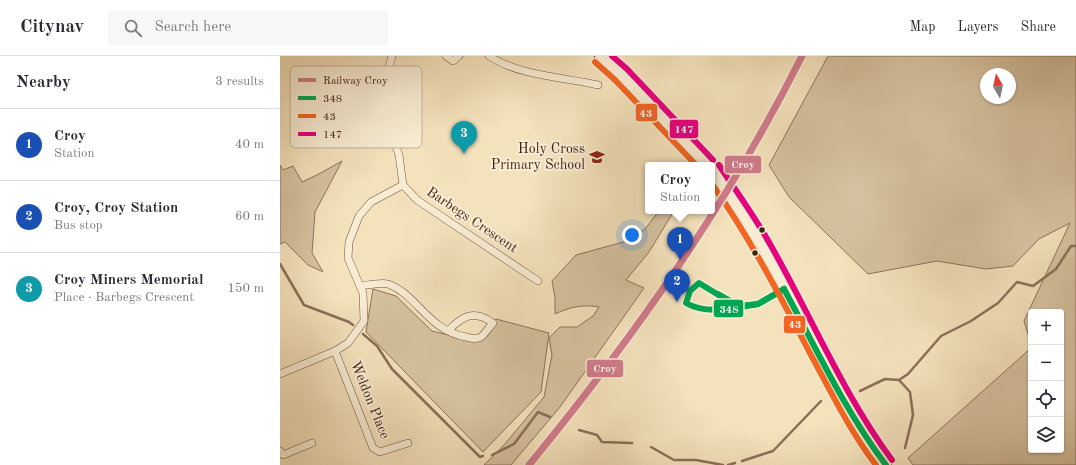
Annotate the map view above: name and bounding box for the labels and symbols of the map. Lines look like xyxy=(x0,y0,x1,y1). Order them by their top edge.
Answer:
legend xyxy=(290,66,422,148)
north arrow xyxy=(980,68,1016,104)
text: Railway Croy xyxy=(323,76,388,87)
text: 348 xyxy=(323,94,342,105)
line badge: 43 xyxy=(635,103,658,122)
text: 43 xyxy=(640,109,652,120)
text: 43 xyxy=(323,112,336,123)
line badge: 147 xyxy=(669,119,699,139)
pin: 3 xyxy=(451,121,477,154)
text: 147 xyxy=(674,125,694,136)
text: 147 xyxy=(323,130,342,141)
place label: Holy Cross Primary School xyxy=(491,142,585,172)
school or university icon: Holy Cross Primary School xyxy=(588,148,606,166)
line badge: Croy xyxy=(724,155,762,174)
text: Croy xyxy=(731,160,755,171)
street label: Barbegs Crescent xyxy=(424,185,520,256)
your location xyxy=(622,225,642,245)
unlabelled marker xyxy=(757,225,767,235)
pin: 1 xyxy=(667,227,693,260)
unlabelled marker xyxy=(750,248,760,258)
pin: 2 xyxy=(664,269,690,302)
line badge: 348 xyxy=(713,299,744,318)
text: 348 xyxy=(719,305,739,316)
line badge: 43 xyxy=(783,315,806,334)
text: 43 xyxy=(789,320,801,331)
street label: Weldon Place xyxy=(348,359,392,441)
line badge: Croy xyxy=(586,359,624,378)
text: Croy xyxy=(593,364,617,375)

